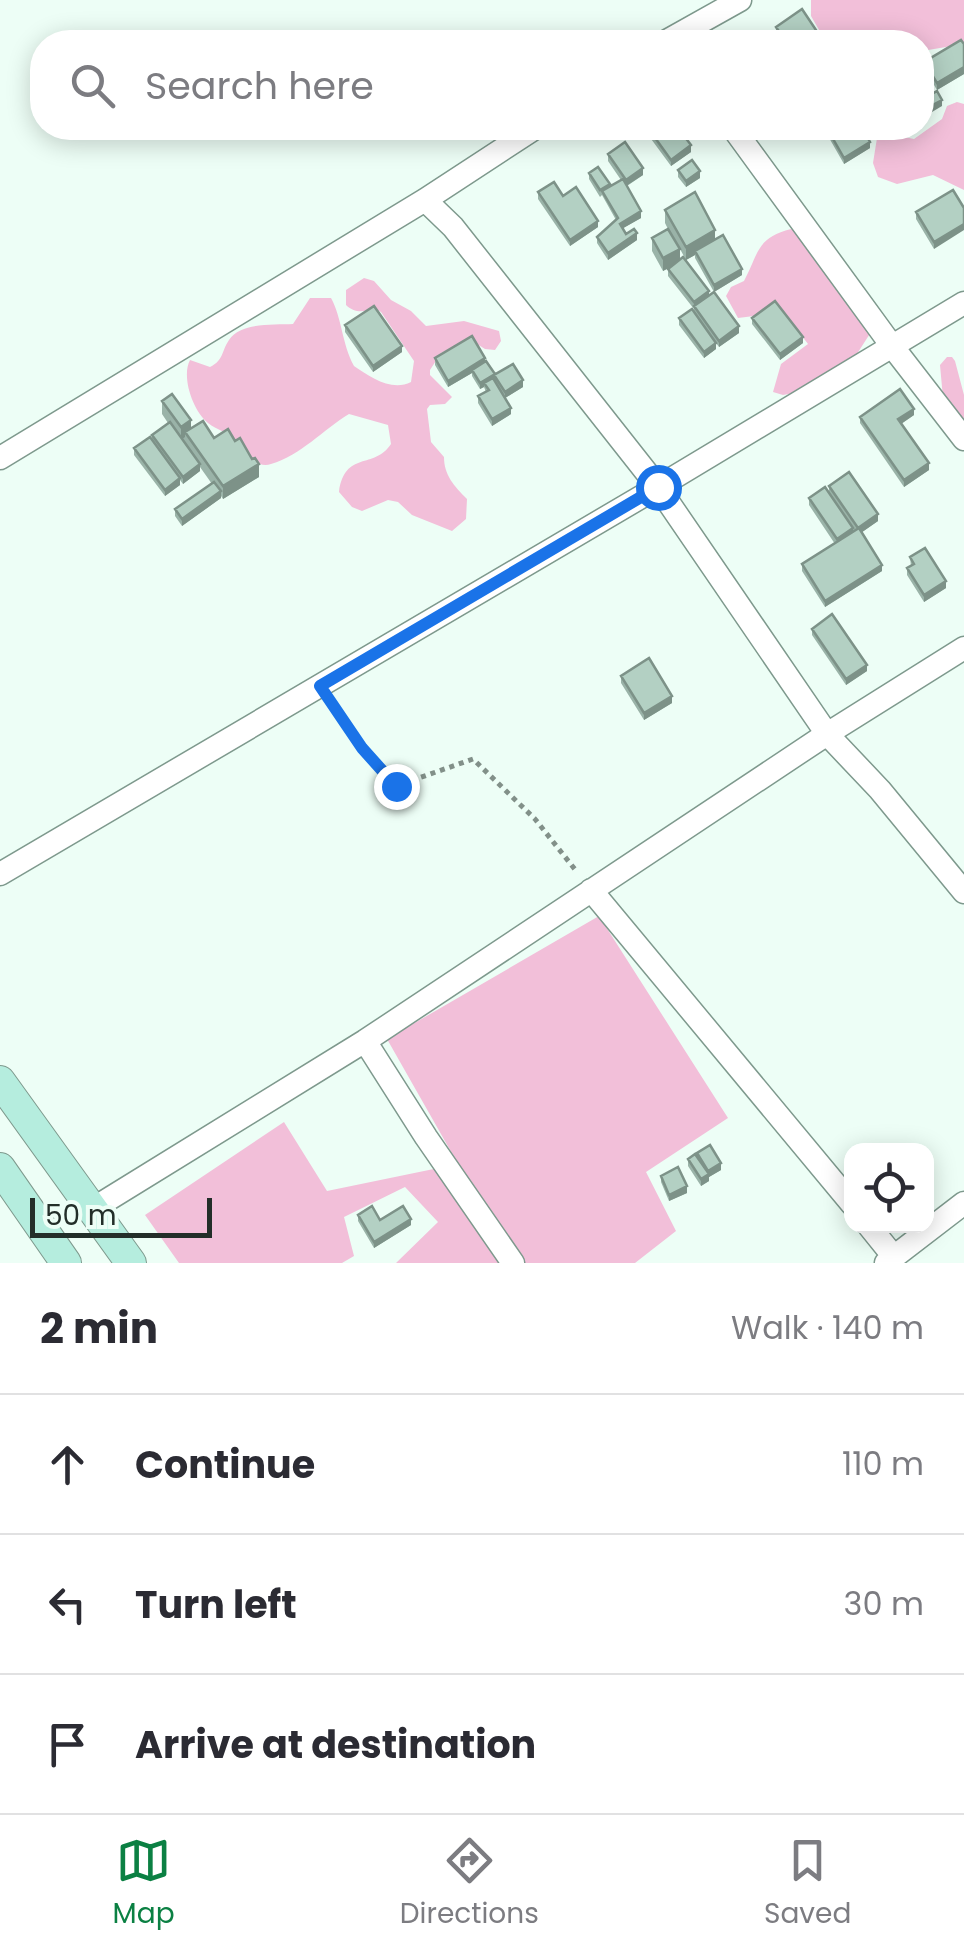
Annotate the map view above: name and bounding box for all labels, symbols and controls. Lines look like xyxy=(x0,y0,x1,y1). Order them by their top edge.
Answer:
search box xyxy=(30,30,934,140)
icon: search xyxy=(65,58,120,113)
text: Search here xyxy=(145,59,374,112)
route start xyxy=(636,465,682,511)
route end xyxy=(374,764,420,810)
map controls xyxy=(844,1143,934,1233)
button: locate xyxy=(844,1143,934,1233)
scale bar xyxy=(30,1193,212,1238)
text: 50 m xyxy=(45,1196,116,1235)
text: 2 min xyxy=(40,1299,158,1358)
text: Walk · 140 m xyxy=(731,1305,924,1350)
icon: ahead xyxy=(40,1437,95,1492)
text: Continue xyxy=(135,1438,315,1491)
text: 110 m xyxy=(842,1441,924,1486)
icon: left xyxy=(40,1577,95,1632)
text: Turn left xyxy=(135,1578,297,1631)
text: 30 m xyxy=(844,1581,924,1626)
icon: arrive xyxy=(40,1717,95,1772)
text: Arrive at destination xyxy=(135,1718,536,1771)
tab: Map xyxy=(113,1833,175,1935)
tab: Directions xyxy=(400,1833,539,1935)
tab: Saved xyxy=(764,1833,851,1935)

